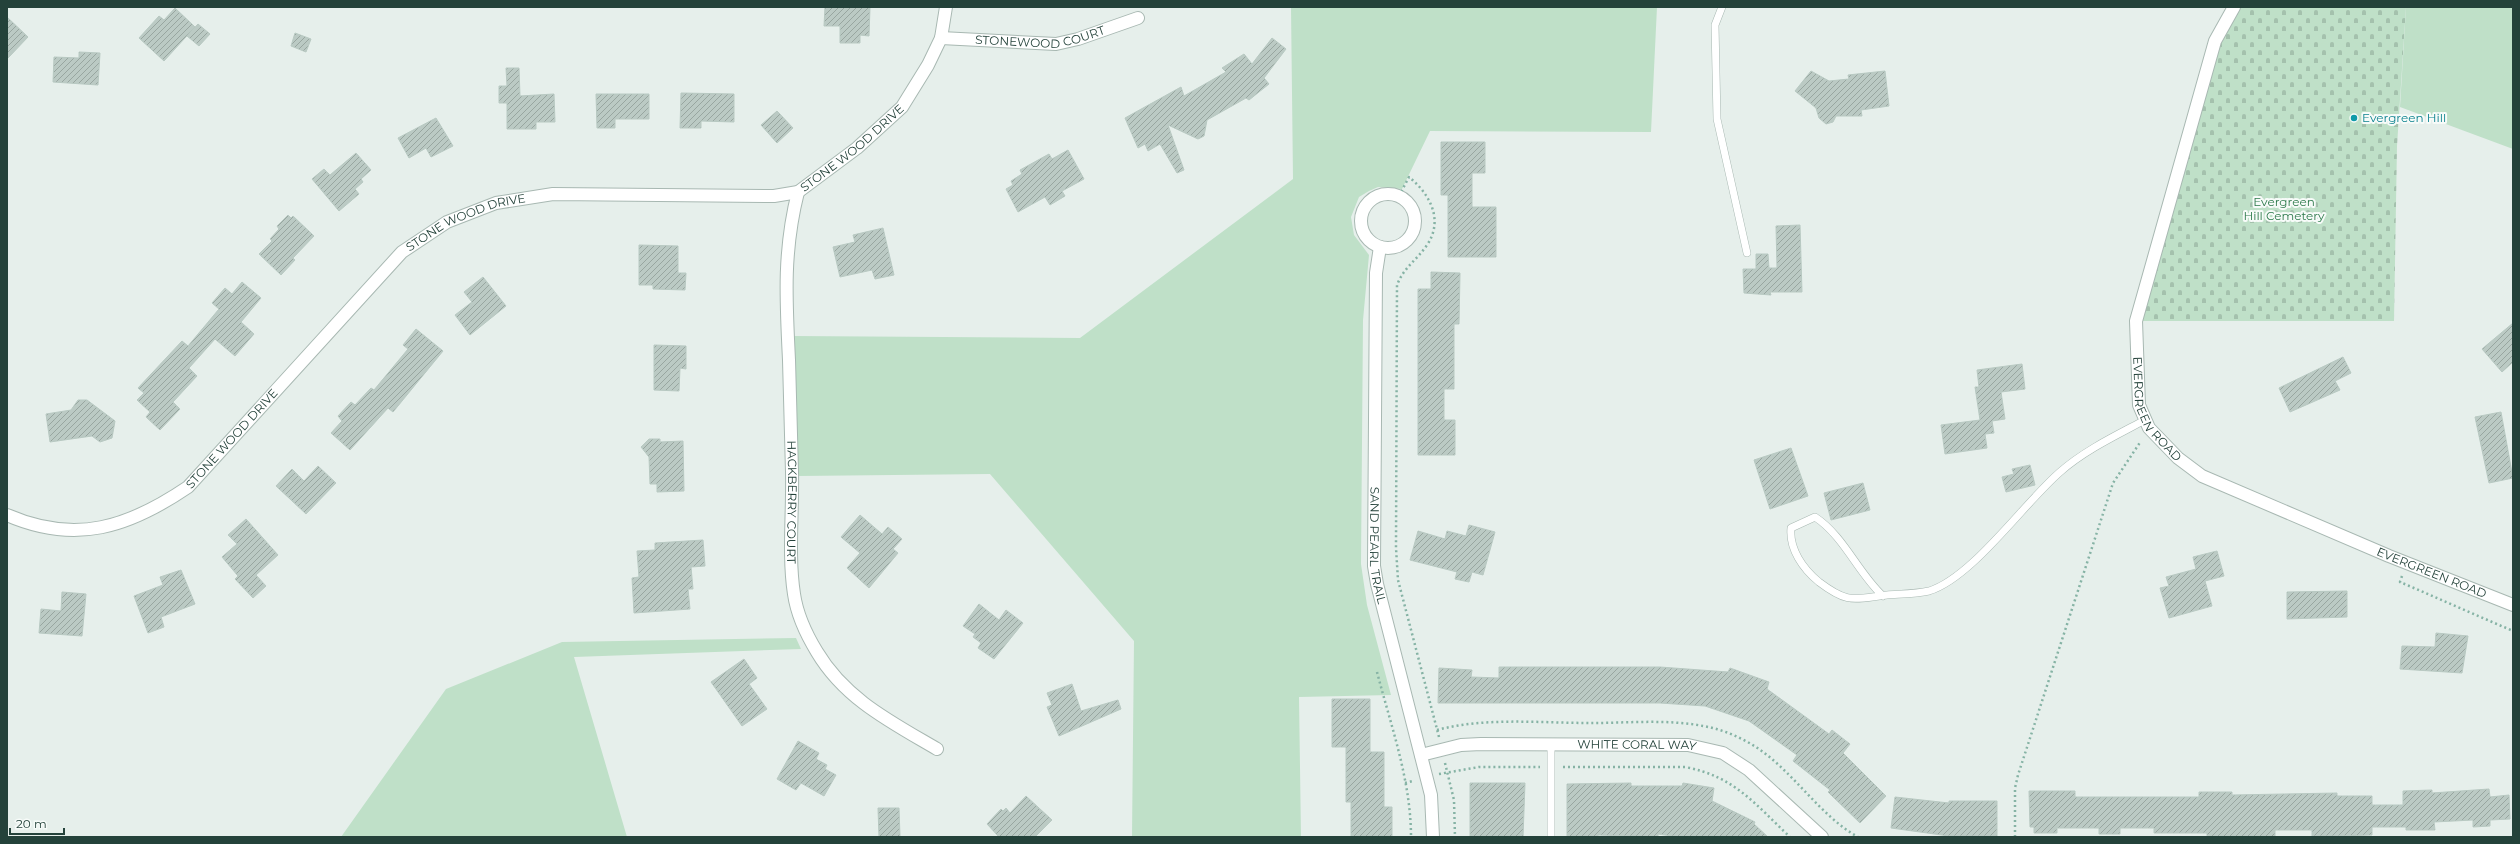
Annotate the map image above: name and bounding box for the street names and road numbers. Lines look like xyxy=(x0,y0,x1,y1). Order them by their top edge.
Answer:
street label: STONEWOOD COURT xyxy=(975,22,1107,51)
street label: STONE WOOD DRIVE xyxy=(797,101,907,195)
street label: STONE WOOD DRIVE xyxy=(403,190,526,254)
street label: EVERGREEN ROAD xyxy=(2130,356,2185,464)
street label: STONE WOOD DRIVE xyxy=(182,385,281,491)
street label: HACKBERRY COURT xyxy=(784,440,800,564)
street label: SAND PEARL TRAIL xyxy=(1367,487,1390,605)
street label: EVERGREEN ROAD xyxy=(2375,544,2489,601)
street label: WHITE CORAL WAY xyxy=(1577,736,1698,754)

